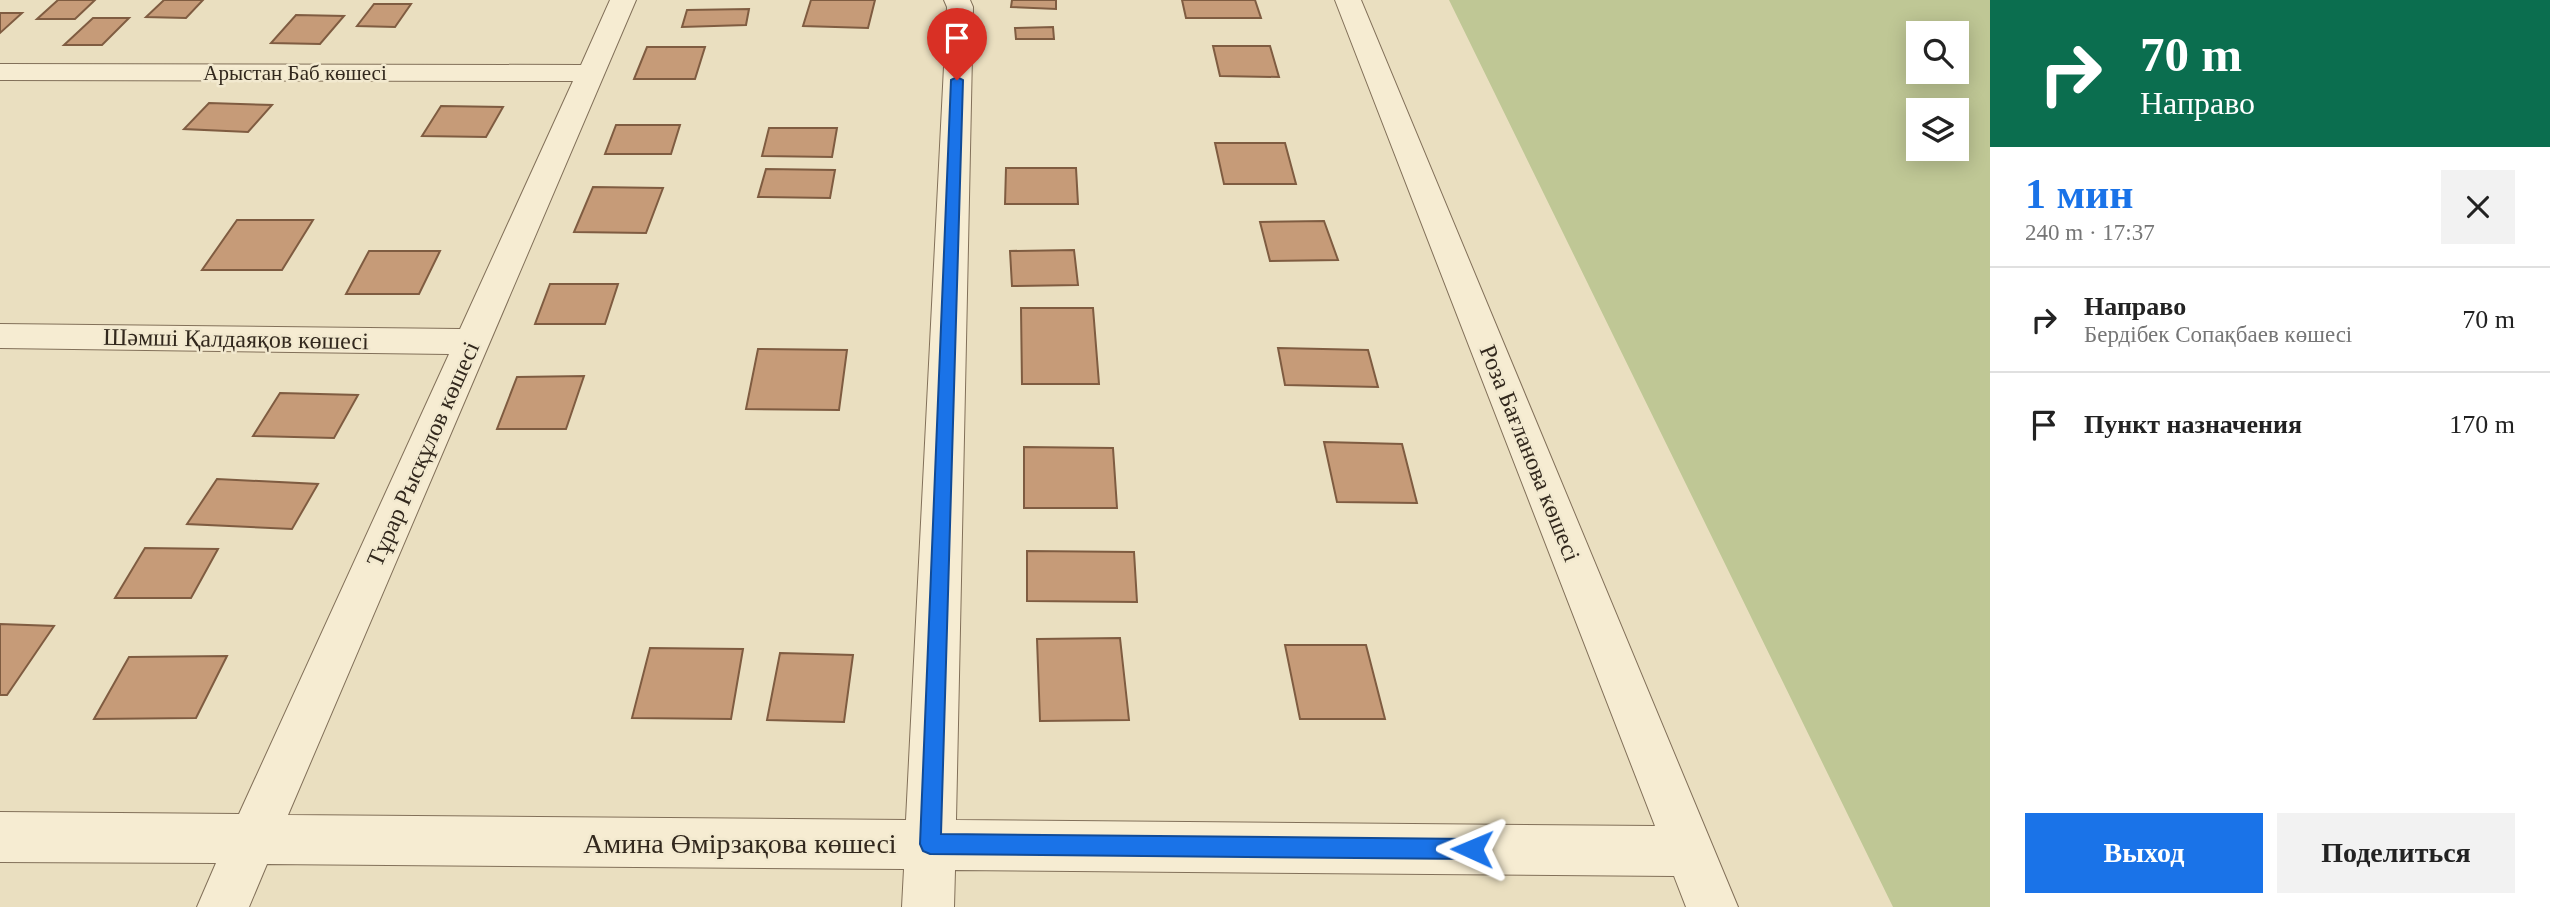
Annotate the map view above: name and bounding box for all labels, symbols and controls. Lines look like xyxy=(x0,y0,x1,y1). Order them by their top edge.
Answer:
pin xyxy=(927,8,987,80)
icon: arrive xyxy=(938,19,976,57)
map controls xyxy=(1906,21,1969,161)
button: search xyxy=(1906,21,1969,84)
text: 70 m xyxy=(2140,27,2242,82)
icon: right xyxy=(2025,28,2116,119)
street label: Арыстан Баб көшесі xyxy=(203,61,387,85)
text: Направо xyxy=(2140,85,2255,121)
button: layers xyxy=(1906,98,1969,161)
button: close xyxy=(2441,170,2515,244)
text: 1 мин xyxy=(2025,171,2134,217)
text: 240 m · 17:37 xyxy=(2025,220,2155,245)
text: Направо xyxy=(2084,292,2186,321)
icon: right xyxy=(2025,301,2063,339)
text: 70 m xyxy=(2462,305,2515,334)
text: Бердібек Сопақбаев көшесі xyxy=(2084,322,2352,347)
street label: Шәмші Қалдаяқов көшесі xyxy=(103,324,369,354)
street label: Тұрар Рысқұлов көшесі xyxy=(362,337,484,570)
street label: Роза Бағланова көшесі xyxy=(1475,341,1585,565)
icon: arrive xyxy=(2025,406,2063,444)
text: Пункт назначения xyxy=(2084,410,2302,439)
text: 170 m xyxy=(2449,410,2515,439)
position arrow xyxy=(1435,812,1509,886)
button: Выход xyxy=(2025,813,2263,893)
button: Поделиться xyxy=(2277,813,2515,893)
street label: Амина Өмірзақова көшесі xyxy=(583,828,897,859)

